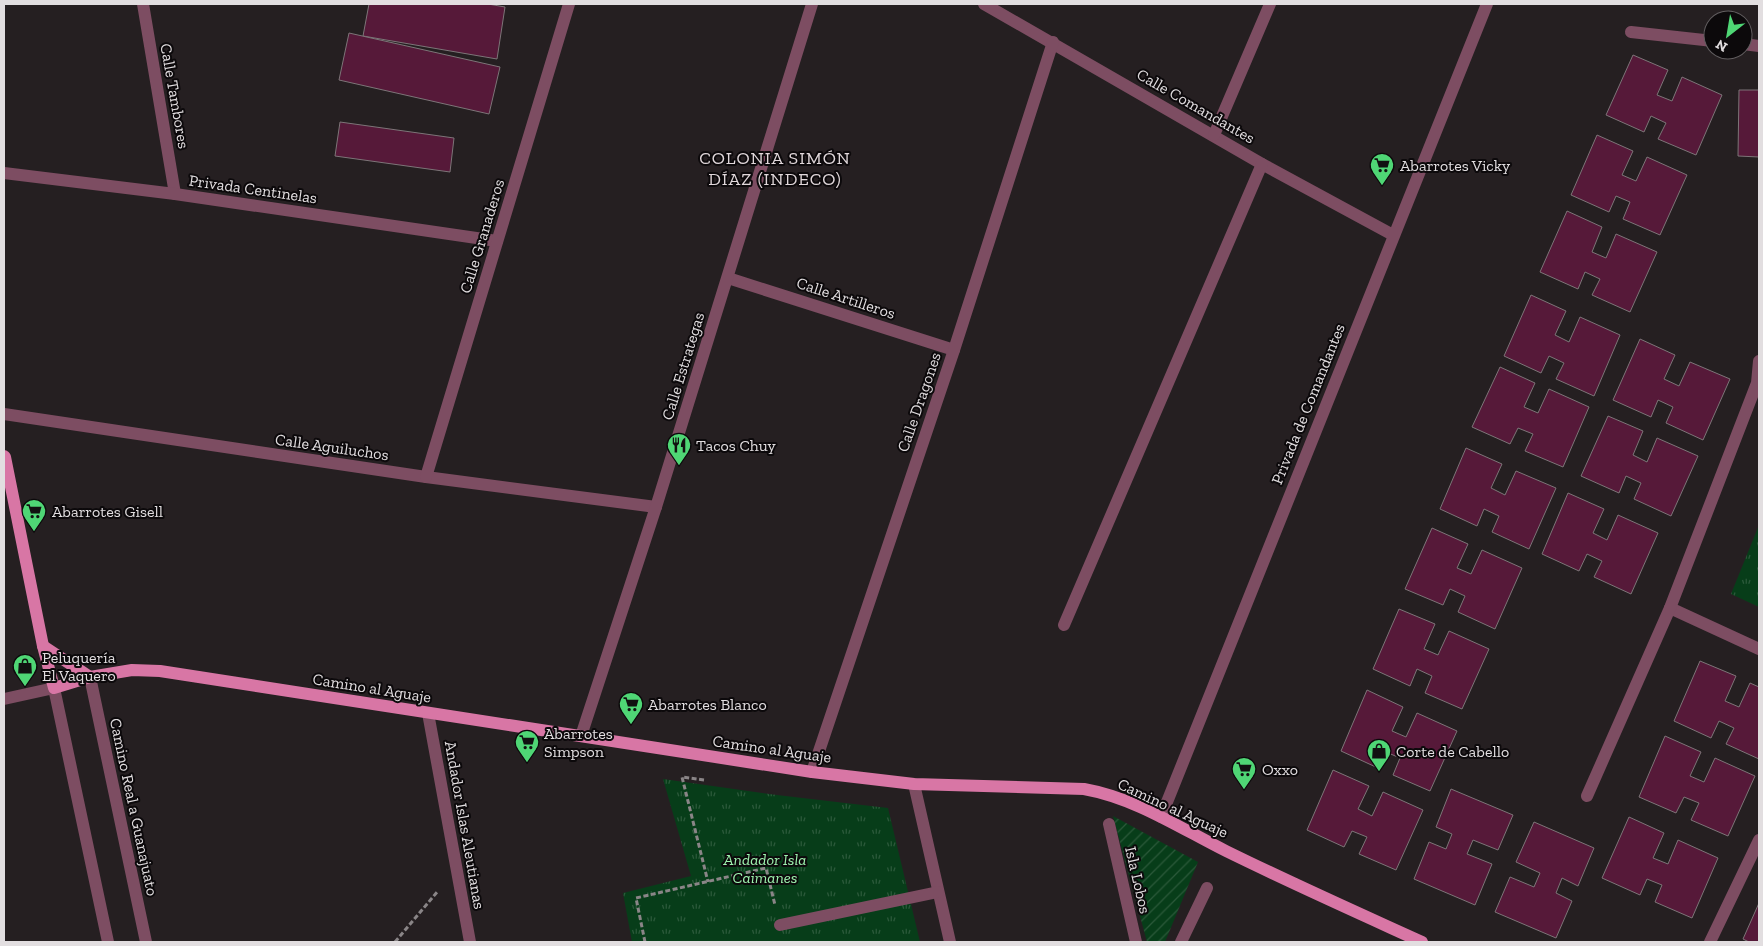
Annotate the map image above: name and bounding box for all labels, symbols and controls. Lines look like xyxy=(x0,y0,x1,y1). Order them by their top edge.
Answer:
north arrow xyxy=(1703,10,1753,60)
text: N xyxy=(1712,36,1731,56)
street label: Calle Tambores xyxy=(156,42,194,150)
street label: Calle Comandantes xyxy=(1134,64,1258,148)
district label: COLONIA SIMÓN DÍAZ (INDECO) xyxy=(699,147,851,190)
supermarket icon: Abarrotes Vicky xyxy=(1369,152,1395,186)
place label: Abarrotes Vicky xyxy=(1400,156,1511,175)
street label: Privada Centinelas xyxy=(188,171,318,207)
street label: Calle Granaderos xyxy=(456,177,508,295)
street label: Calle Artilleros xyxy=(794,273,898,323)
street label: Calle Estrategas xyxy=(658,310,708,422)
street label: Privada de Comandantes xyxy=(1267,321,1349,487)
street label: Calle Dragones xyxy=(893,350,945,454)
street label: Calle Aguiluchos xyxy=(274,430,390,464)
restaurant icon: Tacos Chuy xyxy=(666,432,692,466)
place label: Tacos Chuy xyxy=(696,436,776,455)
supermarket icon: Abarrotes Gisell xyxy=(21,498,47,532)
place label: Abarrotes Gisell xyxy=(52,502,163,521)
place label: Peluquería El Vaquero xyxy=(42,648,116,685)
shop icon: Peluquería El Vaquero xyxy=(12,653,38,687)
street label: Camino al Aguaje xyxy=(311,669,433,707)
supermarket icon: Abarrotes Blanco xyxy=(618,691,644,725)
place label: Abarrotes Blanco xyxy=(648,695,767,714)
street label: Camino Real a Guanajuato xyxy=(106,716,162,898)
place label: Abarrotes Simpson xyxy=(544,724,613,761)
supermarket icon: Abarrotes Simpson xyxy=(514,729,540,763)
street label: Camino al Aguaje xyxy=(711,731,833,767)
shop icon: Corte de Cabello xyxy=(1366,738,1392,772)
street label: Andador Islas Aleutianas xyxy=(441,739,489,911)
place label: Corte de Cabello xyxy=(1396,742,1509,761)
supermarket icon: Oxxo xyxy=(1231,756,1257,790)
place label: Oxxo xyxy=(1262,760,1298,779)
street label: Camino al Aguaje xyxy=(1115,774,1231,842)
street label: Isla Lobos xyxy=(1121,845,1155,915)
park label: Andador Isla Caimanes xyxy=(723,850,806,887)

